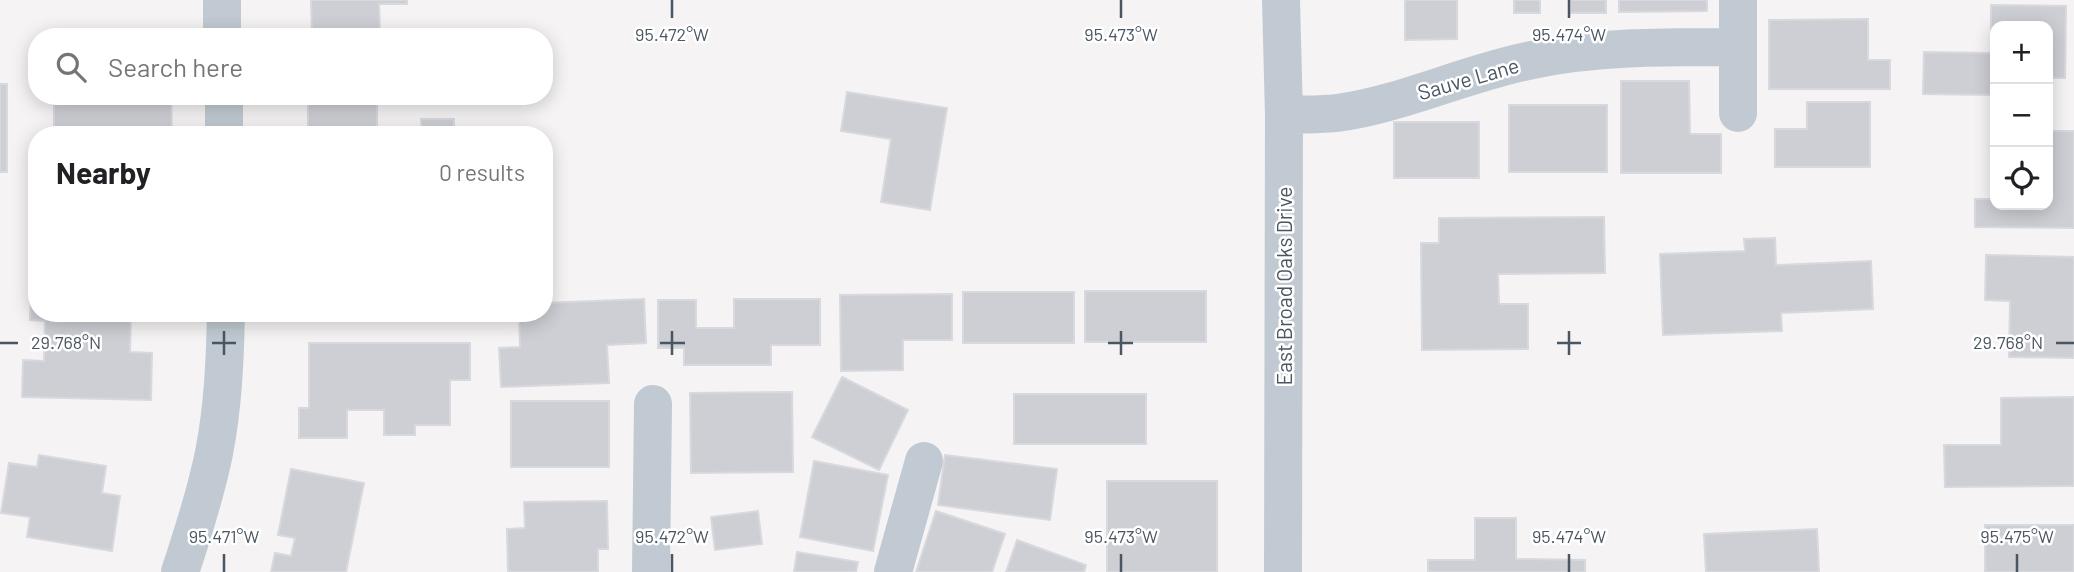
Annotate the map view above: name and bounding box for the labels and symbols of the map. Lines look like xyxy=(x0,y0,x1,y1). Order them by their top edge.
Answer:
text: 95.472°W xyxy=(635,23,709,45)
text: 95.473°W xyxy=(1084,23,1158,45)
text: 95.474°W xyxy=(1532,23,1606,45)
street label: Sauve Lane xyxy=(1414,52,1522,104)
street label: East Broad Oaks Drive xyxy=(1271,186,1296,386)
text: 29.768°N xyxy=(31,331,101,353)
text: 29.768°N xyxy=(1973,331,2043,353)
text: 95.471°W xyxy=(189,525,259,547)
text: 95.472°W xyxy=(635,525,709,547)
text: 95.473°W xyxy=(1084,525,1158,547)
text: 95.474°W xyxy=(1532,525,1606,547)
text: 95.475°W xyxy=(1980,525,2054,547)

